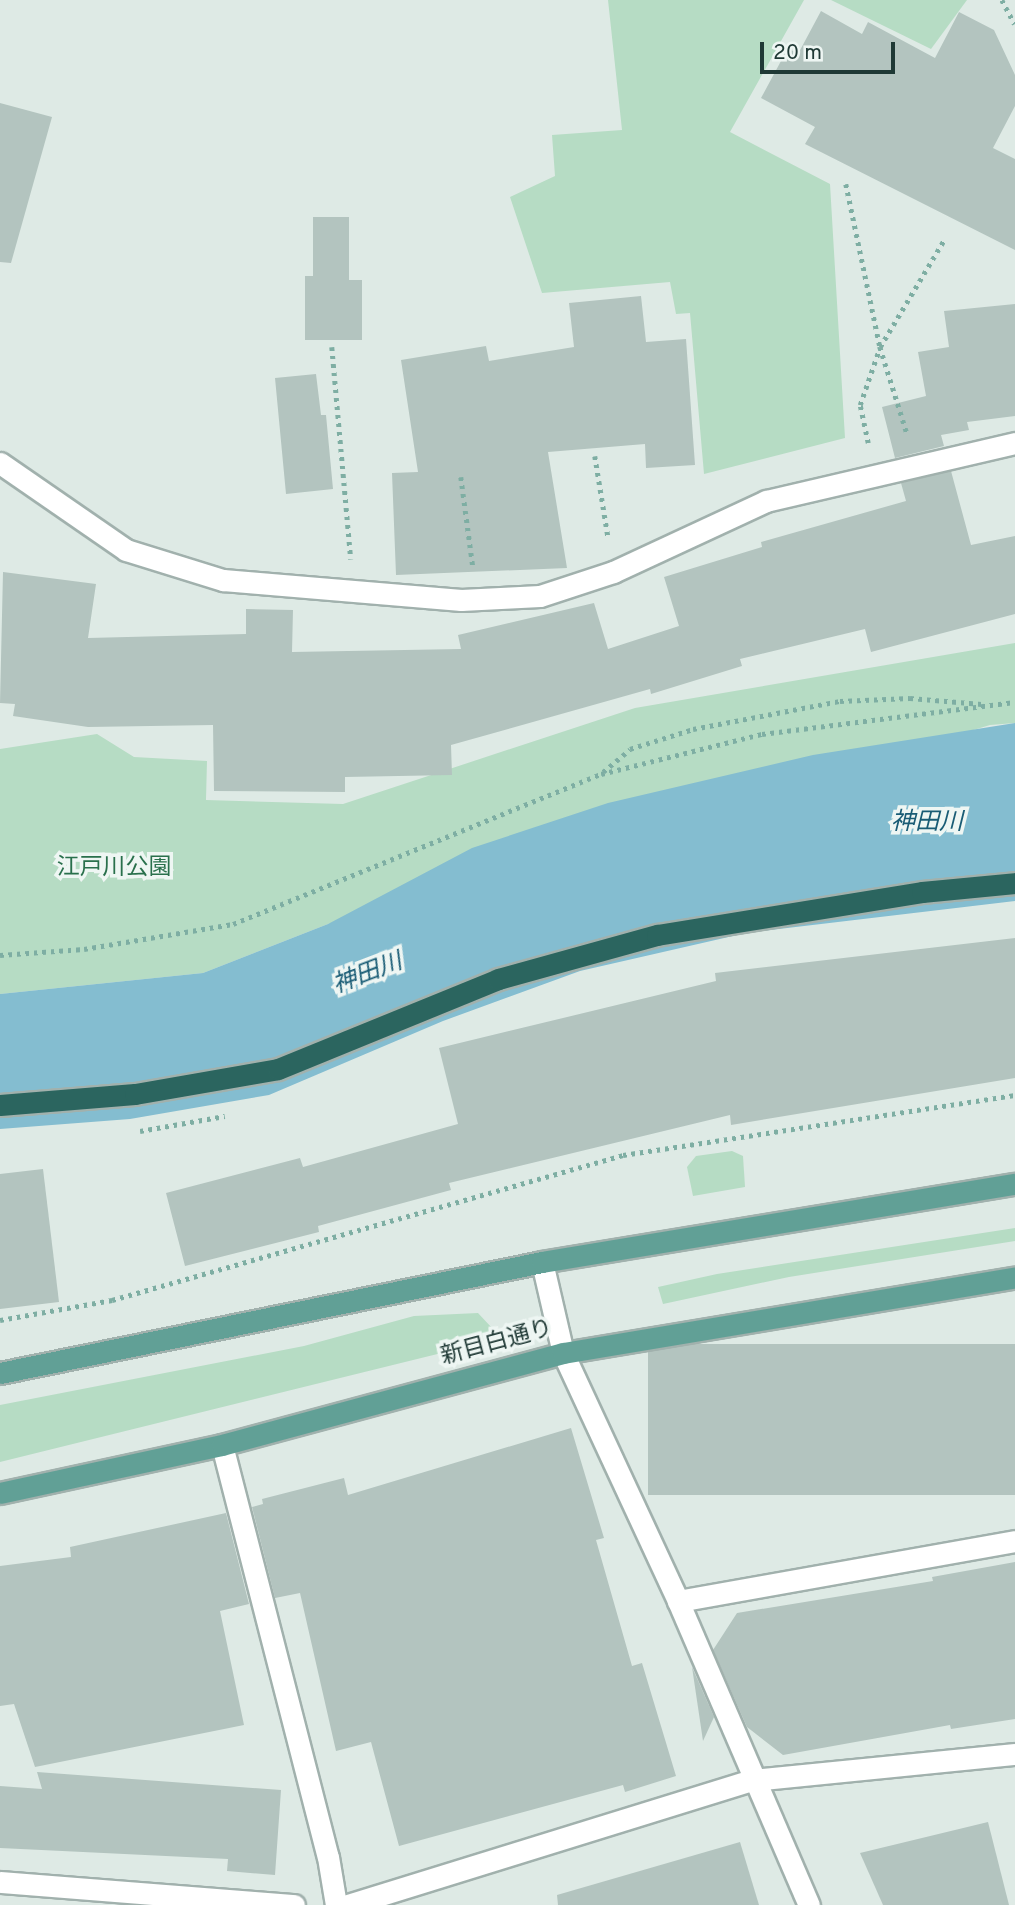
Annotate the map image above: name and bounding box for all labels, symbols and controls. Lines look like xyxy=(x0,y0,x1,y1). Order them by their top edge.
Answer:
scale bar xyxy=(763,28,898,72)
text: 20 m xyxy=(773,40,822,67)
water label: 神田川 xyxy=(891,810,963,838)
park label: 江戸川公園 xyxy=(57,855,171,883)
water label: 神田川 xyxy=(329,949,407,1001)
street label: 新目白通り xyxy=(438,1316,556,1372)

